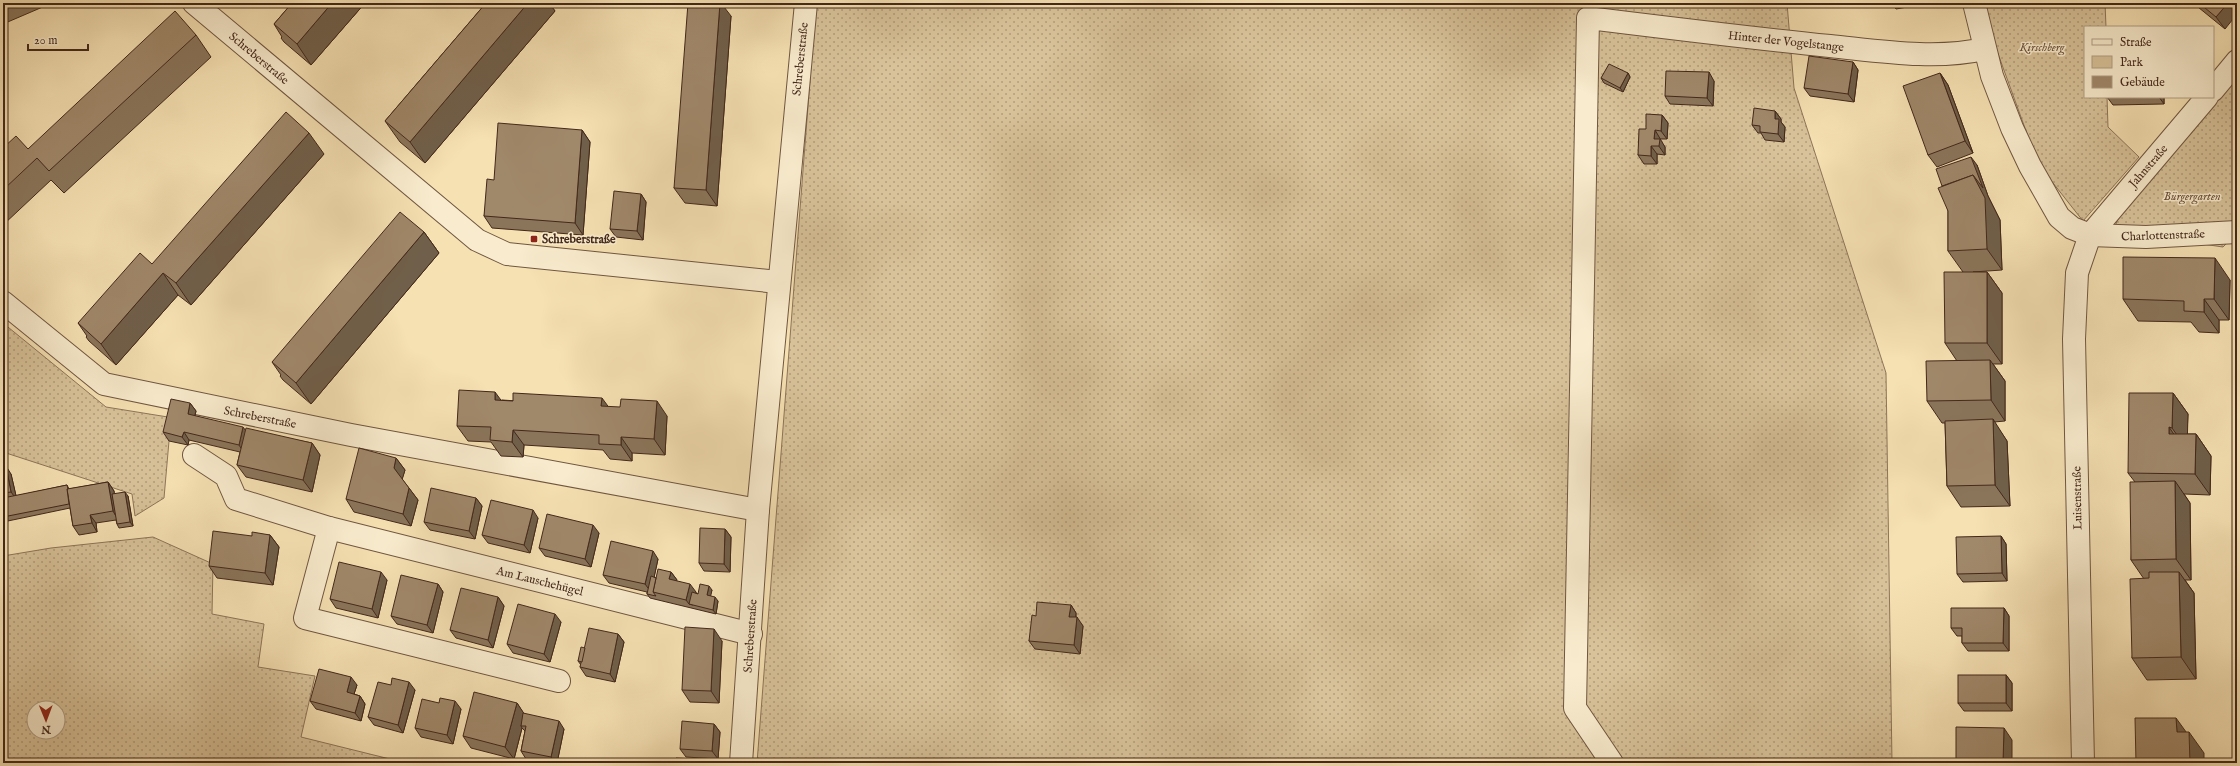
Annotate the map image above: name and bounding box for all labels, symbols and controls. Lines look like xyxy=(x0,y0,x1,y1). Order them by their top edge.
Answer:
street label: Schreberstraße xyxy=(789,21,812,96)
scale bar xyxy=(28,26,88,52)
legend xyxy=(2084,26,2214,98)
street label: Hinter der Vogelstange xyxy=(1727,28,1845,55)
street label: Schreberstraße xyxy=(226,29,292,88)
text: 20 m xyxy=(34,33,57,48)
text: Straße xyxy=(2120,35,2152,50)
park label: Kirschberg xyxy=(2019,40,2065,56)
text: Park xyxy=(2120,55,2143,70)
text: Gebäude xyxy=(2120,75,2165,90)
street label: Jahnstraße xyxy=(2124,141,2172,193)
park label: Bürgergarten xyxy=(2163,189,2221,205)
street label: Charlottenstraße xyxy=(2121,227,2206,244)
place label: Schreberstraße xyxy=(542,232,616,247)
marker: Schreberstraße xyxy=(529,234,539,244)
street label: Schreberstraße xyxy=(222,403,298,432)
street label: Luisenstraße xyxy=(2069,466,2086,530)
street label: Am Lauschehügel xyxy=(494,563,586,600)
street label: Schreberstraße xyxy=(740,598,761,673)
north arrow xyxy=(26,700,66,740)
text: N xyxy=(41,722,52,736)

